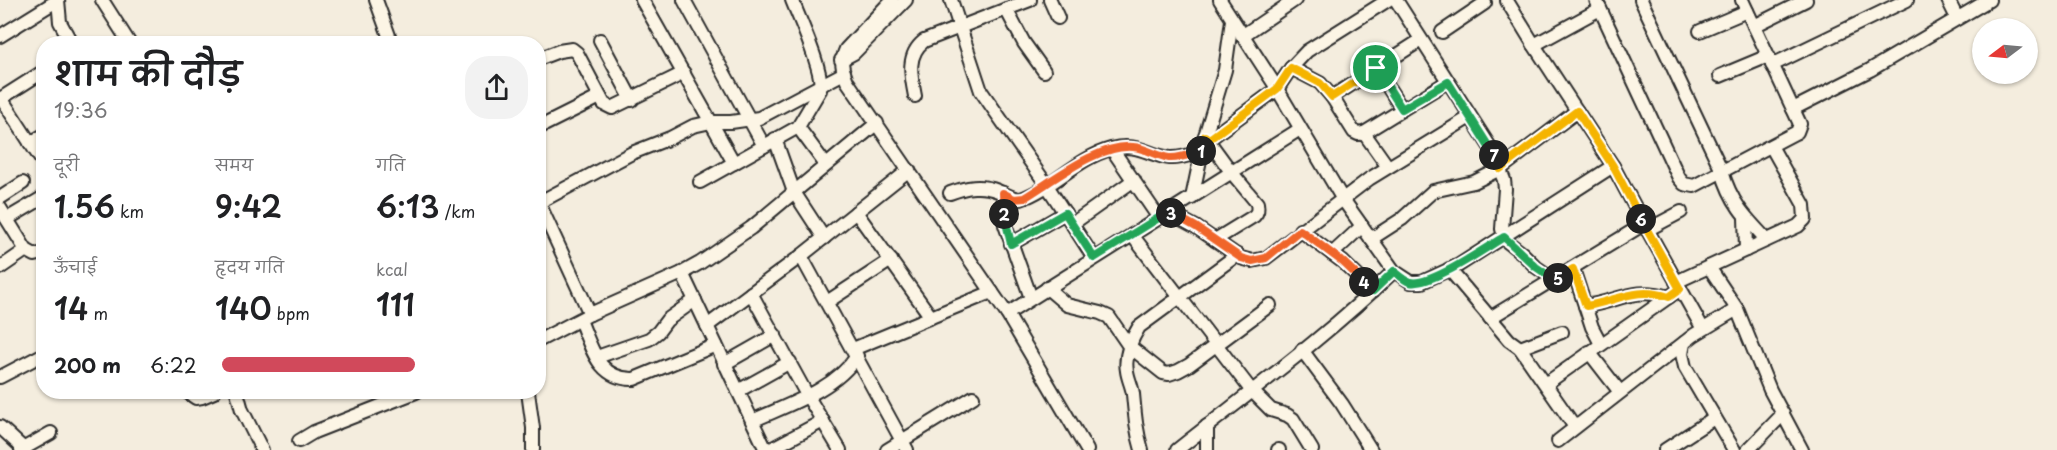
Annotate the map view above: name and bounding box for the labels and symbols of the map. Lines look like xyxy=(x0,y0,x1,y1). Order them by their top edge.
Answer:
north arrow xyxy=(1972,18,2038,84)
pin xyxy=(1350,42,1401,93)
pin: 1 xyxy=(1186,136,1216,166)
pin: 7 xyxy=(1479,140,1509,170)
pin: 3 xyxy=(1156,198,1186,228)
pin: 2 xyxy=(989,199,1019,229)
pin: 6 xyxy=(1626,204,1656,234)
pin: 5 xyxy=(1543,263,1573,293)
pin: 4 xyxy=(1349,267,1379,297)

